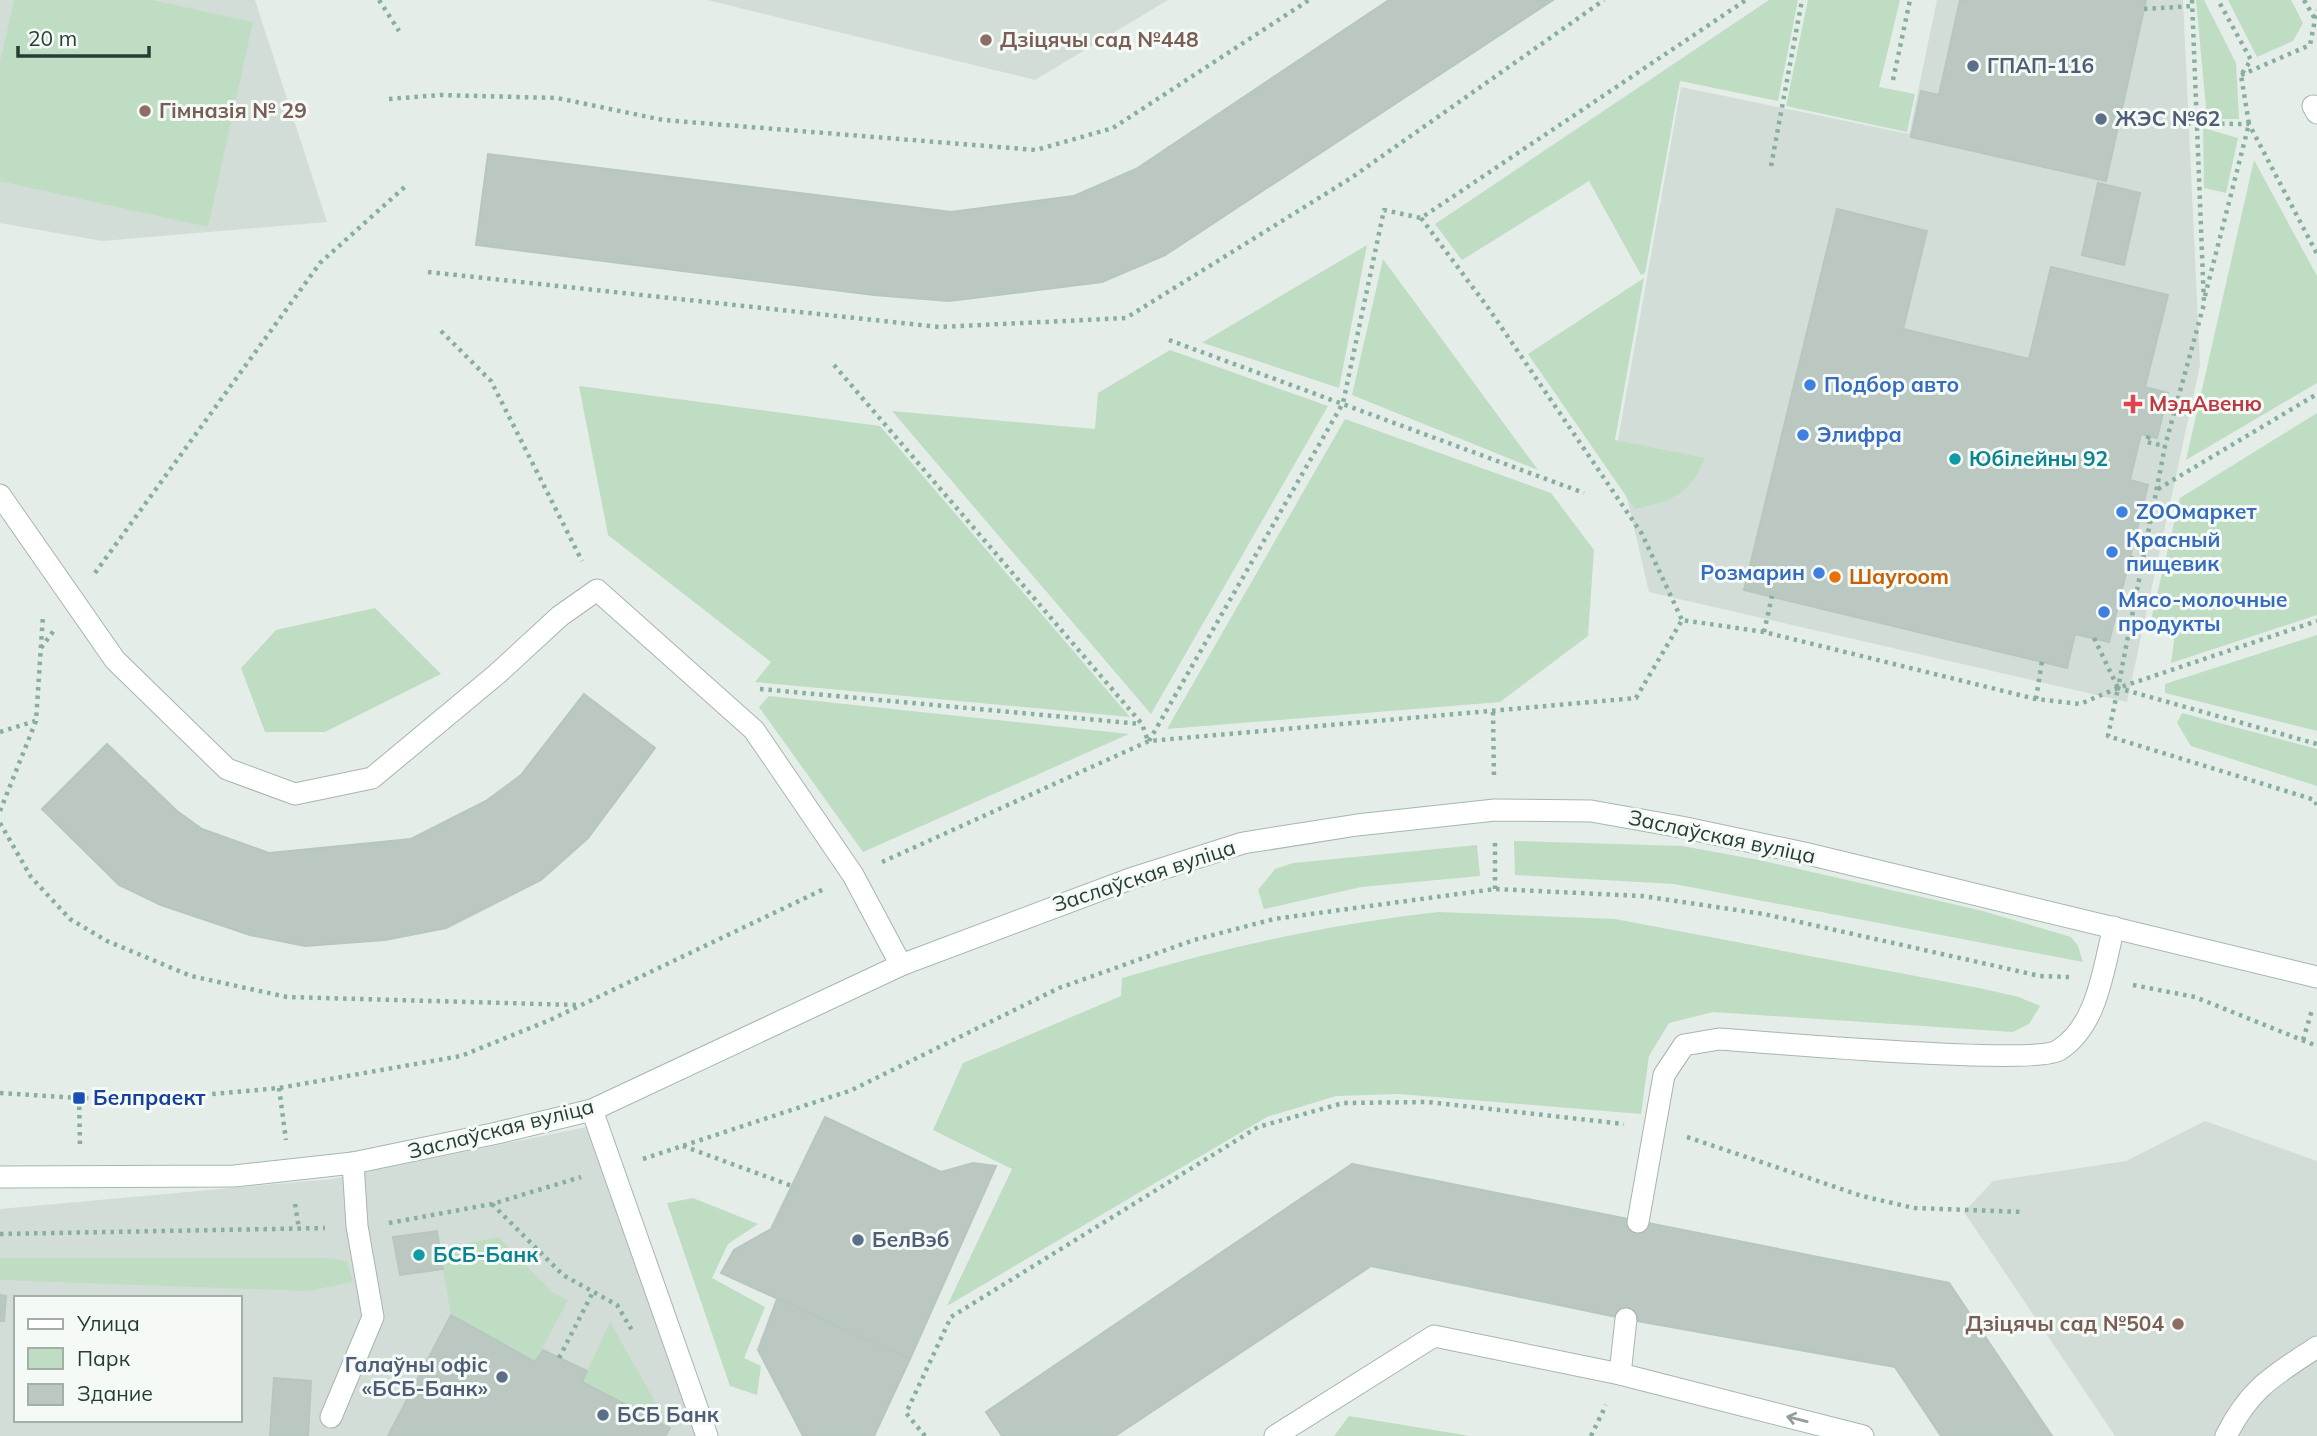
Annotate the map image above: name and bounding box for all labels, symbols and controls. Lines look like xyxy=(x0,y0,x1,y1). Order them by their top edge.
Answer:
scale bar xyxy=(18,14,149,58)
text: 20 m xyxy=(28,25,77,51)
place label: Дзіцячы сад №448 xyxy=(1000,26,1199,52)
marker: Дзіцячы сад №448 xyxy=(978,32,994,48)
place label: ГПАП-116 xyxy=(1987,52,2094,78)
marker: ГПАП-116 xyxy=(1965,58,1981,74)
place label: Гімназія № 29 xyxy=(159,97,307,123)
marker: Гімназія № 29 xyxy=(137,103,153,119)
place label: ЖЭС №62 xyxy=(2115,105,2220,131)
marker: ЖЭС №62 xyxy=(2093,111,2109,127)
place label: Подбор авто xyxy=(1824,371,1959,397)
marker: Подбор авто xyxy=(1802,377,1818,393)
place label: МэдАвеню xyxy=(2149,390,2262,416)
marker: МэдАвеню xyxy=(2123,394,2143,414)
place label: Элифра xyxy=(1817,421,1902,447)
marker: Элифра xyxy=(1795,427,1811,443)
place label: Юбілейны 92 xyxy=(1969,445,2108,471)
marker: Юбілейны 92 xyxy=(1947,451,1963,467)
place label: ZOOмаркет xyxy=(2136,498,2258,524)
marker: ZOOмаркет xyxy=(2114,504,2130,520)
place label: Красный пищевик xyxy=(2126,526,2220,576)
marker: Красный пищевик xyxy=(2104,544,2120,560)
place label: Розмарин xyxy=(1700,559,1805,585)
place label: Шауroom xyxy=(1849,563,1949,589)
marker: Розмарин xyxy=(1811,565,1827,581)
marker: Шауroom xyxy=(1827,569,1843,585)
place label: Мясо-молочные продукты xyxy=(2118,586,2288,636)
marker: Мясо-молочные продукты xyxy=(2096,604,2112,620)
street label: Заслаўская вуліца xyxy=(1626,803,1818,869)
street label: Заслаўская вуліца xyxy=(1049,833,1238,917)
place label: Белпраект xyxy=(93,1084,206,1110)
marker: Белпраект xyxy=(71,1090,87,1106)
street label: Заслаўская вуліца xyxy=(405,1092,596,1164)
place label: БелВэб xyxy=(872,1226,950,1252)
marker: БелВэб xyxy=(850,1232,866,1248)
place label: БСБ-Банк xyxy=(433,1241,539,1267)
marker: БСБ-Банк xyxy=(411,1247,427,1263)
legend xyxy=(14,1296,242,1422)
text: Улица xyxy=(76,1310,140,1336)
place label: Дзіцячы сад №504 xyxy=(1965,1310,2164,1336)
marker: Дзіцячы сад №504 xyxy=(2170,1316,2186,1332)
text: Парк xyxy=(77,1345,131,1371)
place label: Галаўны офіс «БСБ-Банк» xyxy=(345,1351,488,1401)
marker: Галаўны офіс «БСБ-Банк» xyxy=(494,1369,510,1385)
text: Здание xyxy=(77,1380,153,1406)
place label: БСБ Банк xyxy=(617,1401,720,1427)
marker: БСБ Банк xyxy=(595,1407,611,1423)
one-way arrow xyxy=(1786,1412,1809,1425)

